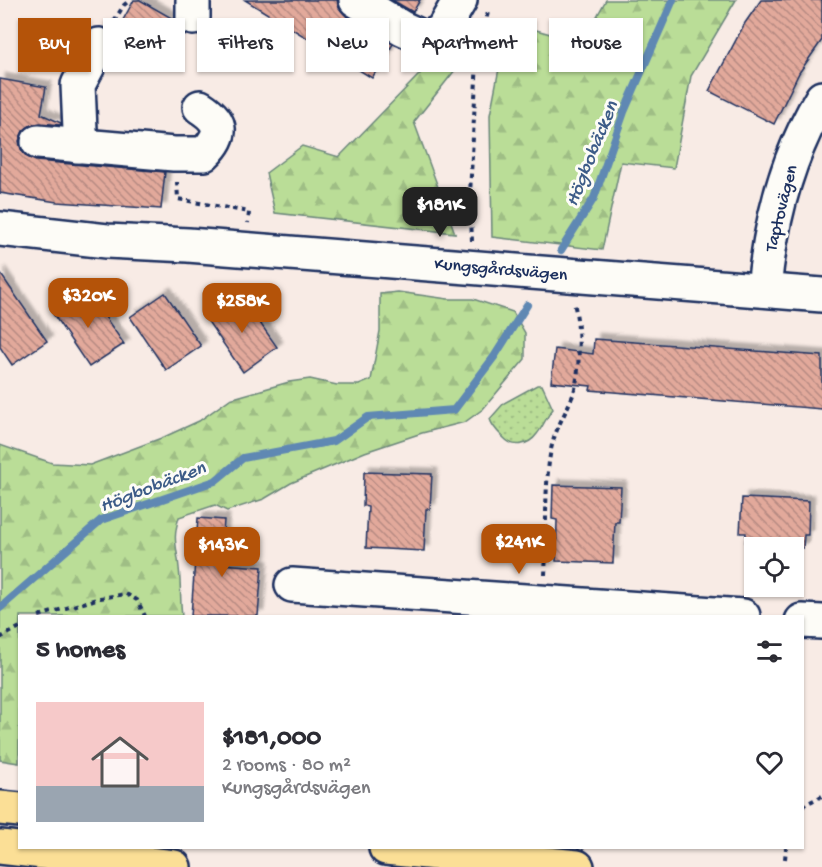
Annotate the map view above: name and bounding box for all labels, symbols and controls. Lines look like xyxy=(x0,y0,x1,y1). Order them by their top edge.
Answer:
chip: Buy xyxy=(18,18,91,72)
chip: Rent xyxy=(103,18,185,72)
chip: Filters xyxy=(197,18,294,72)
chip: New xyxy=(306,18,389,72)
chip: Apartment xyxy=(401,18,537,72)
chip: House xyxy=(549,18,643,72)
water label: Högbobäcken xyxy=(562,98,625,210)
street label: Taptovägen xyxy=(761,163,803,255)
pin: $181K xyxy=(398,187,482,238)
text: $181K xyxy=(416,195,464,218)
street label: Kungsgårdsvägen xyxy=(433,254,569,287)
pin: $320K xyxy=(46,278,130,329)
pin: $258K xyxy=(200,283,284,334)
text: $320K xyxy=(62,286,114,309)
text: $258K xyxy=(216,291,268,314)
water label: Högbobäcken xyxy=(97,457,210,519)
pin: $241K xyxy=(477,524,561,575)
pin: $143K xyxy=(180,527,264,578)
text: $241K xyxy=(495,532,543,555)
text: $143K xyxy=(198,535,246,558)
map controls xyxy=(744,537,804,597)
button: locate xyxy=(744,537,804,597)
icon: filters xyxy=(753,635,786,668)
text: 5 homes xyxy=(36,636,125,667)
text: $181,000 xyxy=(222,724,321,755)
icon: home xyxy=(84,726,156,798)
icon: heart xyxy=(753,746,786,779)
text: 2 rooms · 80 m² xyxy=(222,755,351,778)
text: Kungsgårdsvägen xyxy=(222,778,370,801)

